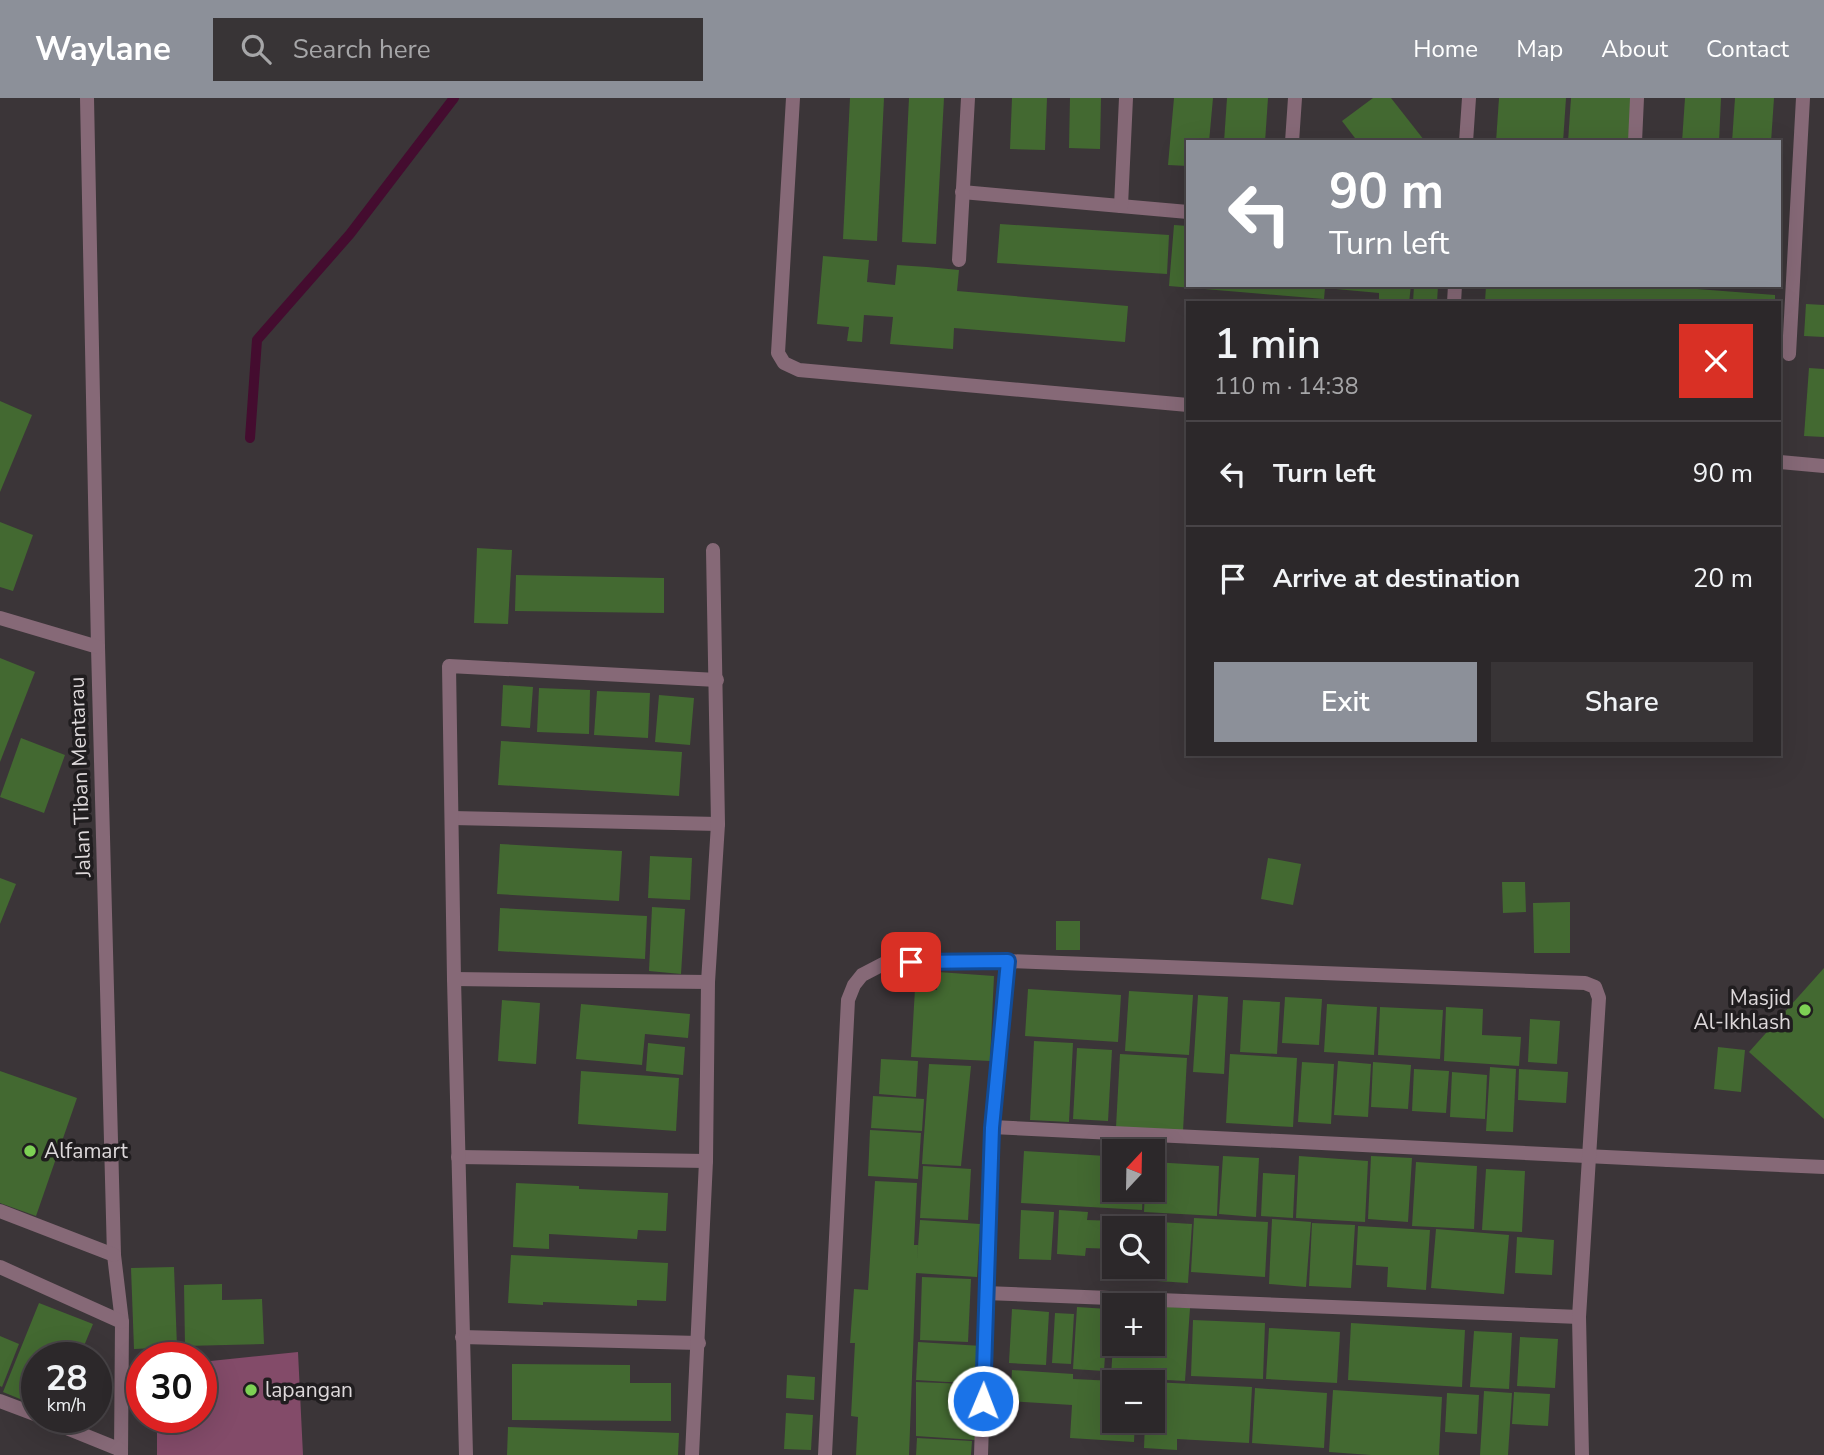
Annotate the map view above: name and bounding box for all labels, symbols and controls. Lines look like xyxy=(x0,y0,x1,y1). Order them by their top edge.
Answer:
search box xyxy=(213,18,703,81)
text: Waylane xyxy=(35,27,171,72)
icon: search xyxy=(237,30,275,68)
text: Search here xyxy=(293,32,431,67)
text: Home xyxy=(1413,33,1478,65)
text: Map xyxy=(1516,33,1563,65)
text: About xyxy=(1601,33,1668,65)
text: Contact xyxy=(1706,33,1789,65)
text: 90 m xyxy=(1329,158,1444,225)
icon: left xyxy=(1214,168,1305,259)
text: Turn left xyxy=(1329,222,1449,265)
text: 1 min xyxy=(1214,316,1321,373)
button: close xyxy=(1679,324,1753,398)
text: 110 m · 14:38 xyxy=(1214,371,1359,402)
icon: left xyxy=(1214,455,1252,493)
text: Turn left xyxy=(1273,456,1376,491)
text: 90 m xyxy=(1693,456,1753,491)
icon: arrive xyxy=(1214,560,1252,598)
text: Arrive at destination xyxy=(1273,561,1520,596)
text: 20 m xyxy=(1693,561,1753,596)
button: Exit xyxy=(1214,662,1477,742)
button: Share xyxy=(1491,662,1753,742)
street label: Jalan Tiban Mentarau xyxy=(63,676,98,879)
pin xyxy=(881,932,941,992)
icon: arrive xyxy=(892,943,930,981)
place label: Masjid Al-Ikhlash xyxy=(1694,984,1791,1036)
marker: Masjid Al-Ikhlash xyxy=(1797,1002,1813,1018)
place label: Alfamart xyxy=(44,1137,129,1165)
north arrow xyxy=(1102,1139,1166,1202)
map controls xyxy=(1102,1139,1165,1433)
marker: Alfamart xyxy=(22,1143,38,1159)
button: search xyxy=(1102,1216,1165,1279)
button: + xyxy=(1102,1293,1165,1356)
speed limit sign: 30 xyxy=(126,1342,217,1433)
text: 28 xyxy=(45,1355,88,1402)
position arrow xyxy=(946,1364,1020,1438)
button: − xyxy=(1102,1370,1165,1433)
place label: lapangan xyxy=(265,1376,353,1404)
marker: lapangan xyxy=(243,1382,259,1398)
text: km/h xyxy=(47,1393,86,1417)

